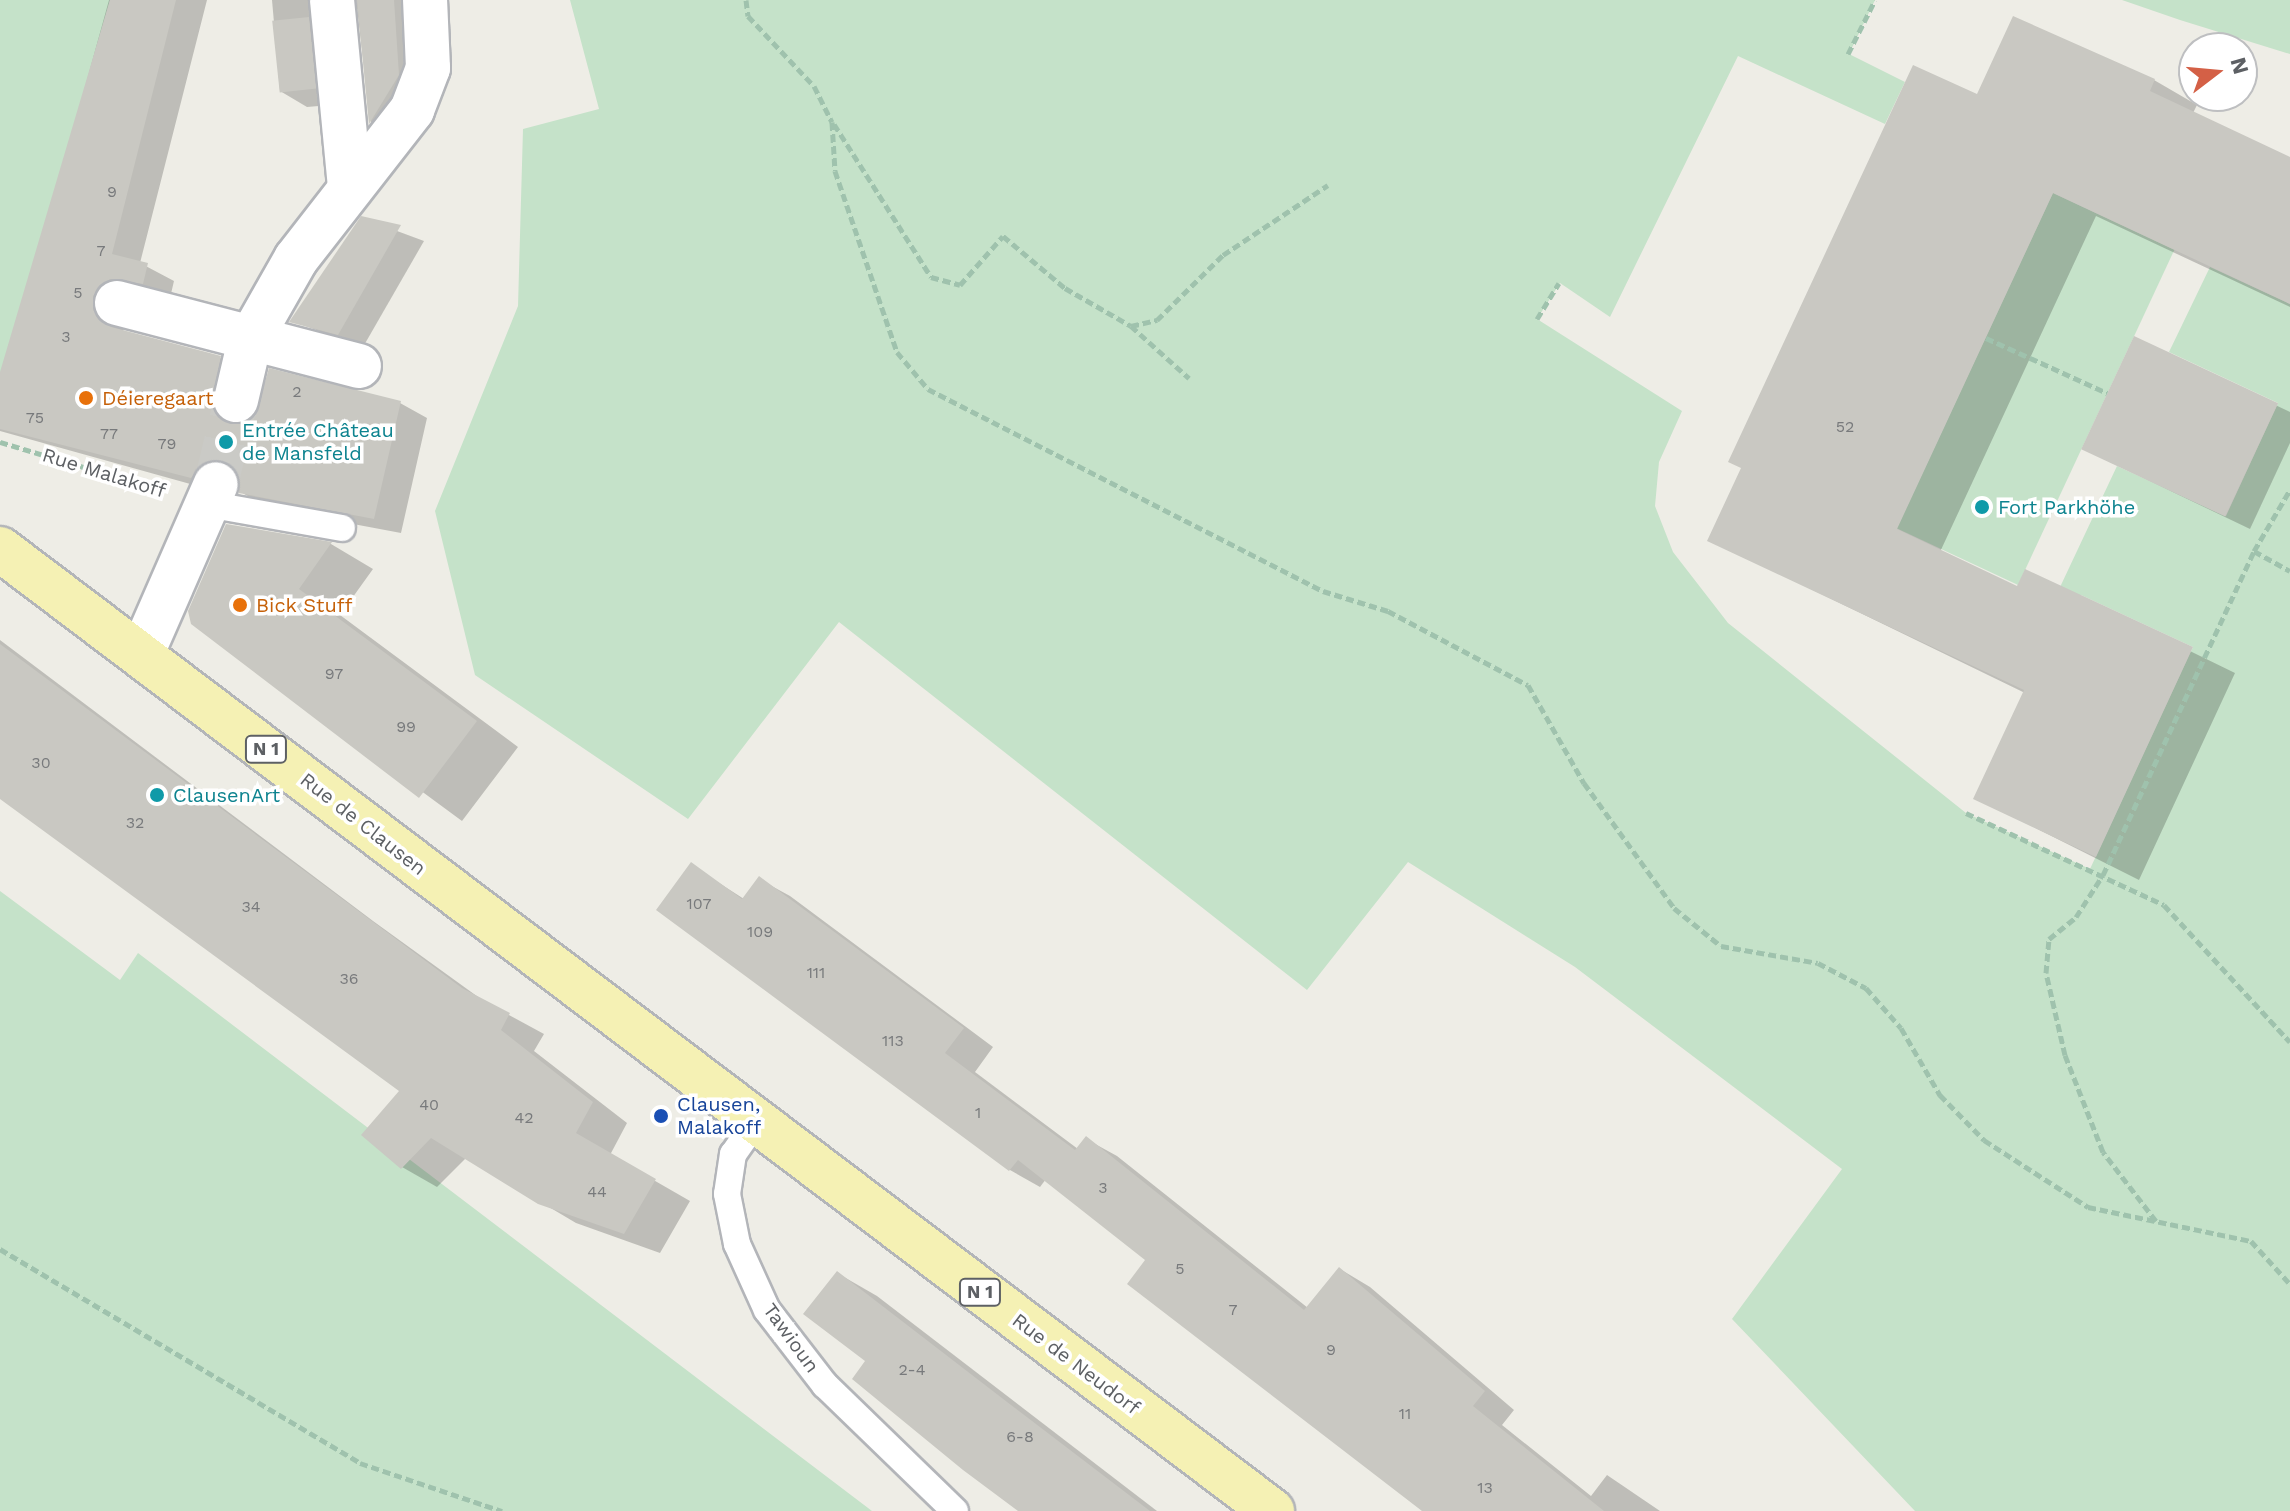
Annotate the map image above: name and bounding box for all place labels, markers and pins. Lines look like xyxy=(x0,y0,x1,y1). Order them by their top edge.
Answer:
place label: Déieregaart xyxy=(102,386,213,410)
marker: Déieregaart xyxy=(77,389,95,407)
place label: Entrée Château de Mansfeld xyxy=(242,418,394,465)
marker: Entrée Château de Mansfeld xyxy=(217,433,235,451)
place label: Fort Parkhöhe xyxy=(1998,495,2135,519)
marker: Fort Parkhöhe xyxy=(1973,498,1991,516)
place label: Bick Stuff xyxy=(256,593,353,617)
marker: Bick Stuff xyxy=(231,596,249,614)
place label: ClausenArt xyxy=(173,783,280,807)
marker: ClausenArt xyxy=(148,786,166,804)
place label: Clausen, Malakoff xyxy=(677,1092,761,1139)
marker: Clausen, Malakoff xyxy=(652,1107,670,1125)

